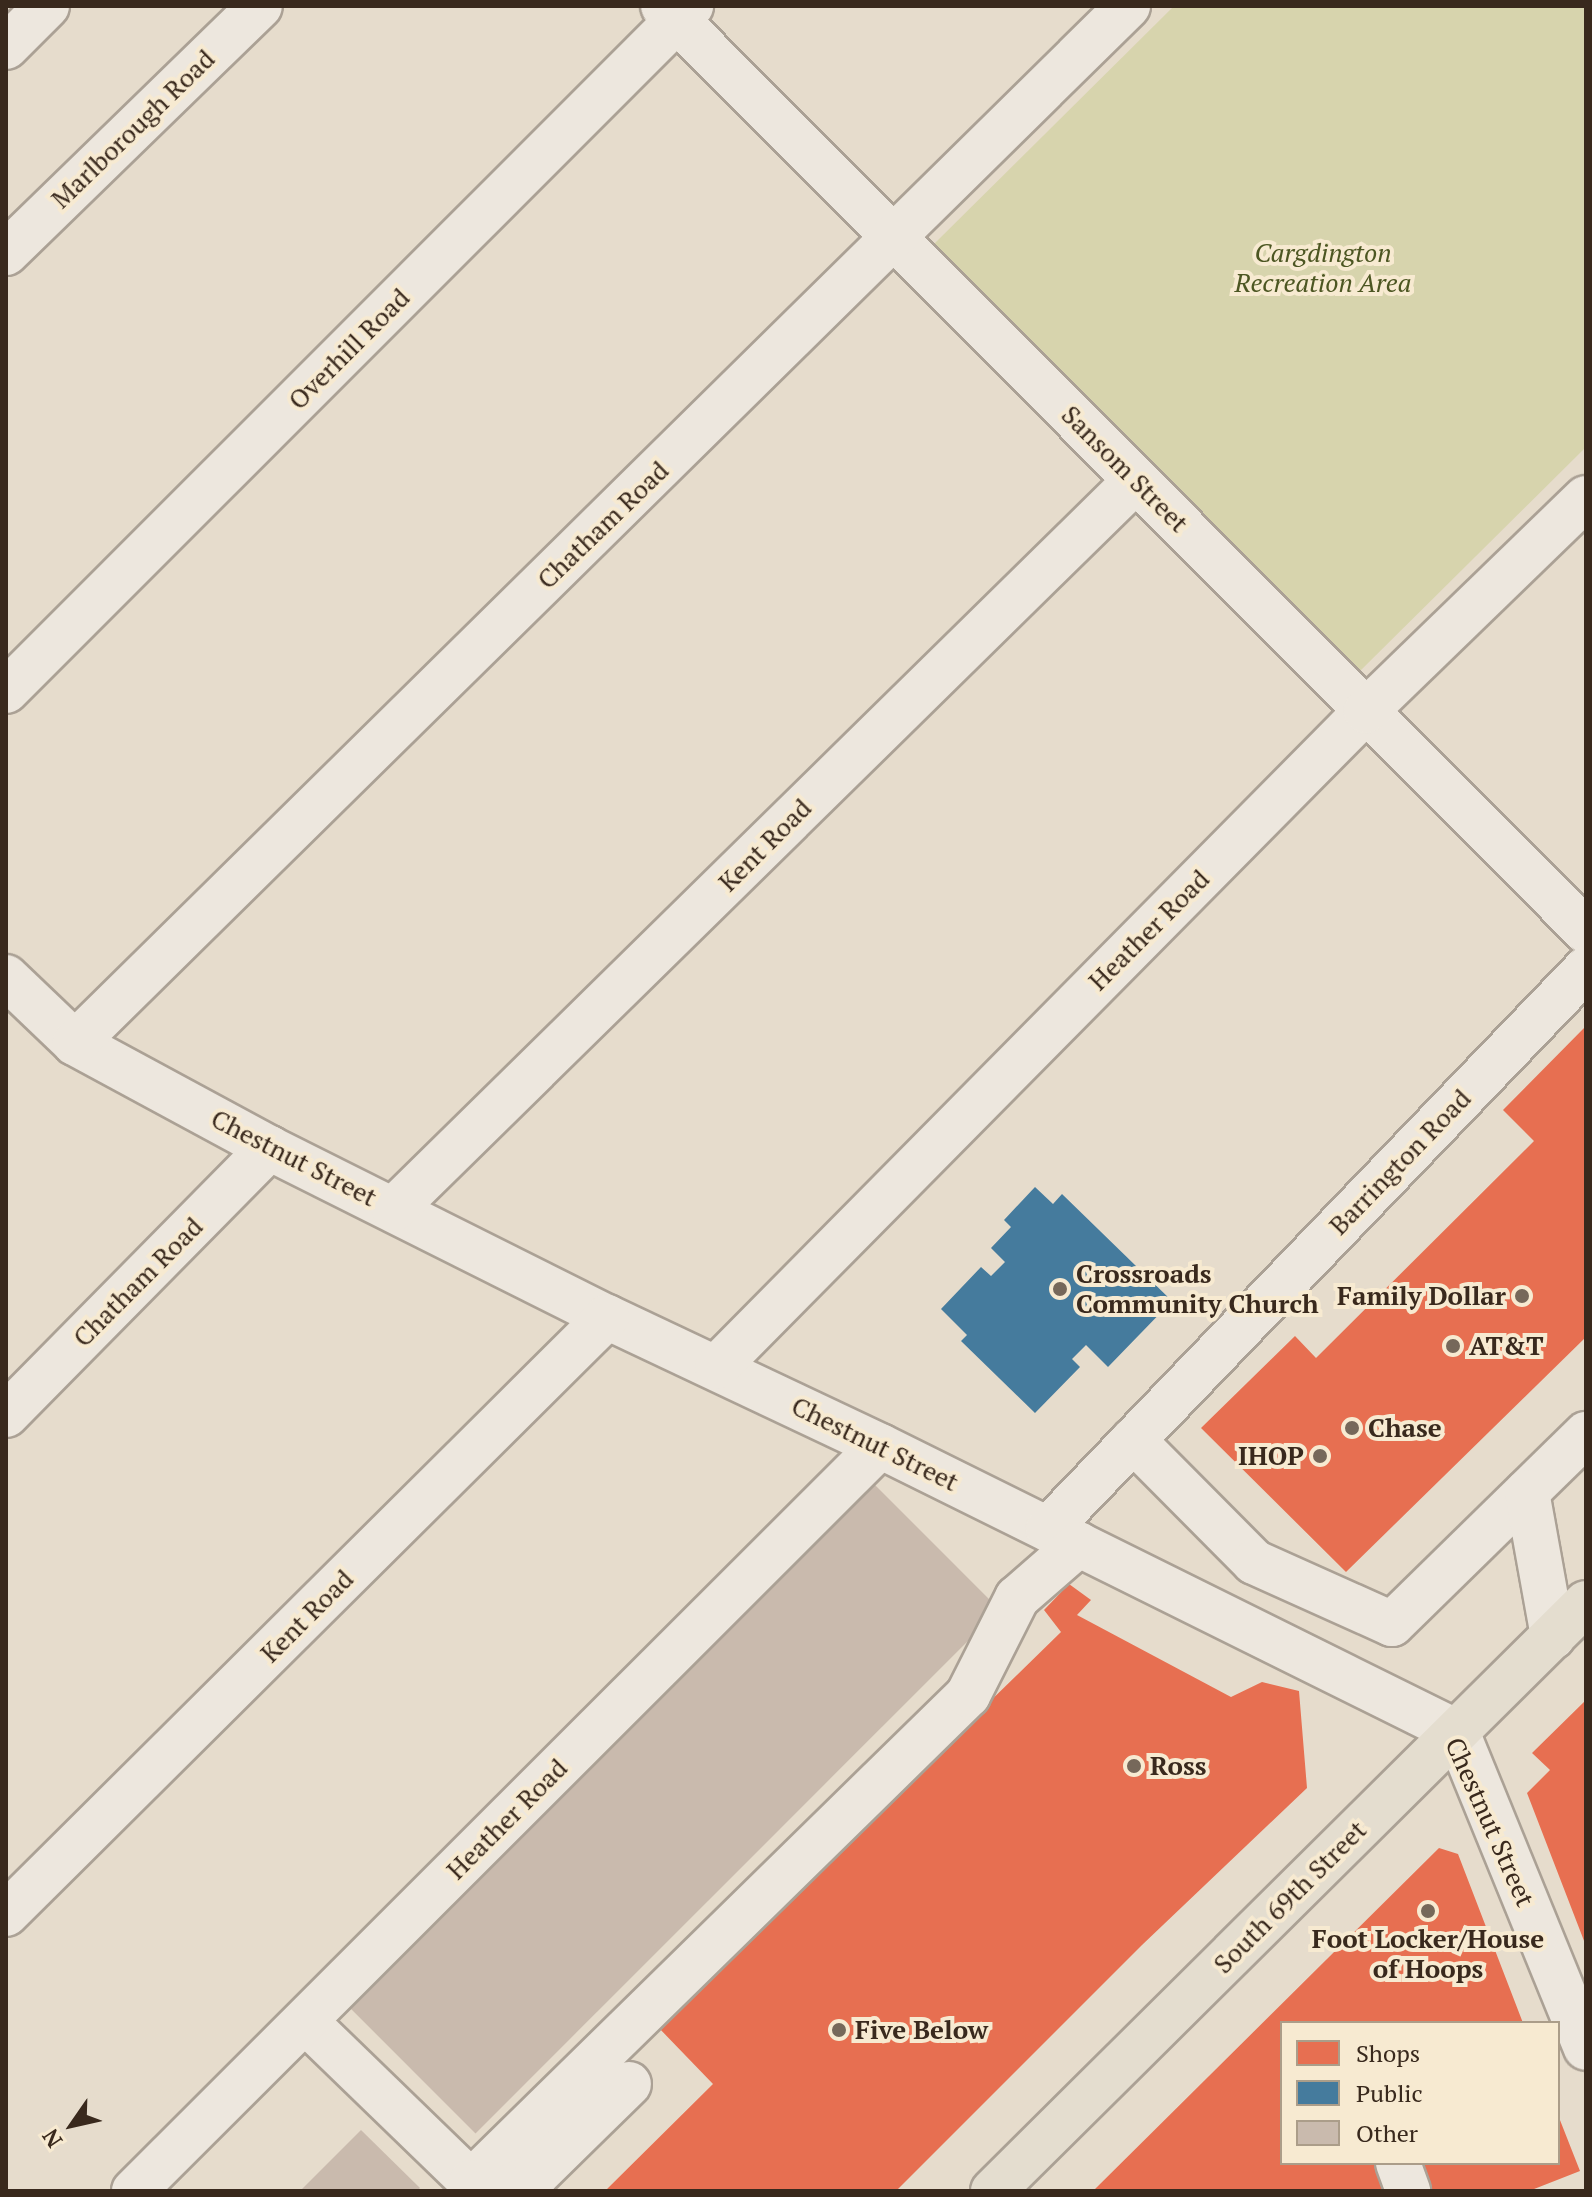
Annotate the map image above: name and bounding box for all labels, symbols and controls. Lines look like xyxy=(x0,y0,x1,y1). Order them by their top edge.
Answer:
street label: Marlborough Road xyxy=(45,43,221,215)
park label: Cargdington Recreation Area xyxy=(1234,237,1412,298)
street label: Overhill Road xyxy=(282,282,416,416)
street label: Sansom Street xyxy=(1055,399,1195,539)
street label: Chatham Road xyxy=(531,455,675,595)
street label: Kent Road xyxy=(712,792,818,898)
street label: Heather Road xyxy=(1082,863,1216,997)
street label: Barrington Road xyxy=(1323,1083,1477,1241)
street label: Chestnut Street xyxy=(206,1103,382,1213)
street label: Chatham Road xyxy=(67,1211,209,1353)
place label: Crossroads Community Church xyxy=(1076,1258,1319,1320)
marker: Crossroads Community Church xyxy=(1051,1280,1069,1298)
place label: Family Dollar xyxy=(1337,1280,1506,1312)
marker: Family Dollar xyxy=(1513,1287,1531,1305)
place label: AT&T xyxy=(1469,1330,1544,1362)
marker: AT&T xyxy=(1444,1337,1462,1355)
street label: Chestnut Street xyxy=(787,1390,963,1498)
place label: Chase xyxy=(1368,1412,1442,1444)
marker: Chase xyxy=(1343,1419,1361,1437)
place label: IHOP xyxy=(1238,1440,1304,1472)
marker: IHOP xyxy=(1311,1447,1329,1465)
street label: Kent Road xyxy=(254,1563,360,1669)
street label: Chestnut Street xyxy=(1439,1733,1541,1911)
place label: Ross xyxy=(1150,1750,1206,1782)
street label: Heather Road xyxy=(440,1752,574,1886)
marker: Ross xyxy=(1125,1757,1143,1775)
street label: South 69th Street xyxy=(1207,1814,1373,1980)
marker: Foot Locker/House of Hoops xyxy=(1419,1902,1437,1920)
place label: Foot Locker/House of Hoops xyxy=(1312,1923,1544,1984)
place label: Five Below xyxy=(855,2014,988,2046)
marker: Five Below xyxy=(830,2021,848,2039)
legend xyxy=(1280,2021,1560,2165)
text: Shops xyxy=(1356,2037,1420,2069)
text: Public xyxy=(1356,2077,1423,2109)
north arrow xyxy=(32,2085,112,2165)
text: Other xyxy=(1356,2117,1418,2149)
text: N xyxy=(35,2124,68,2154)

